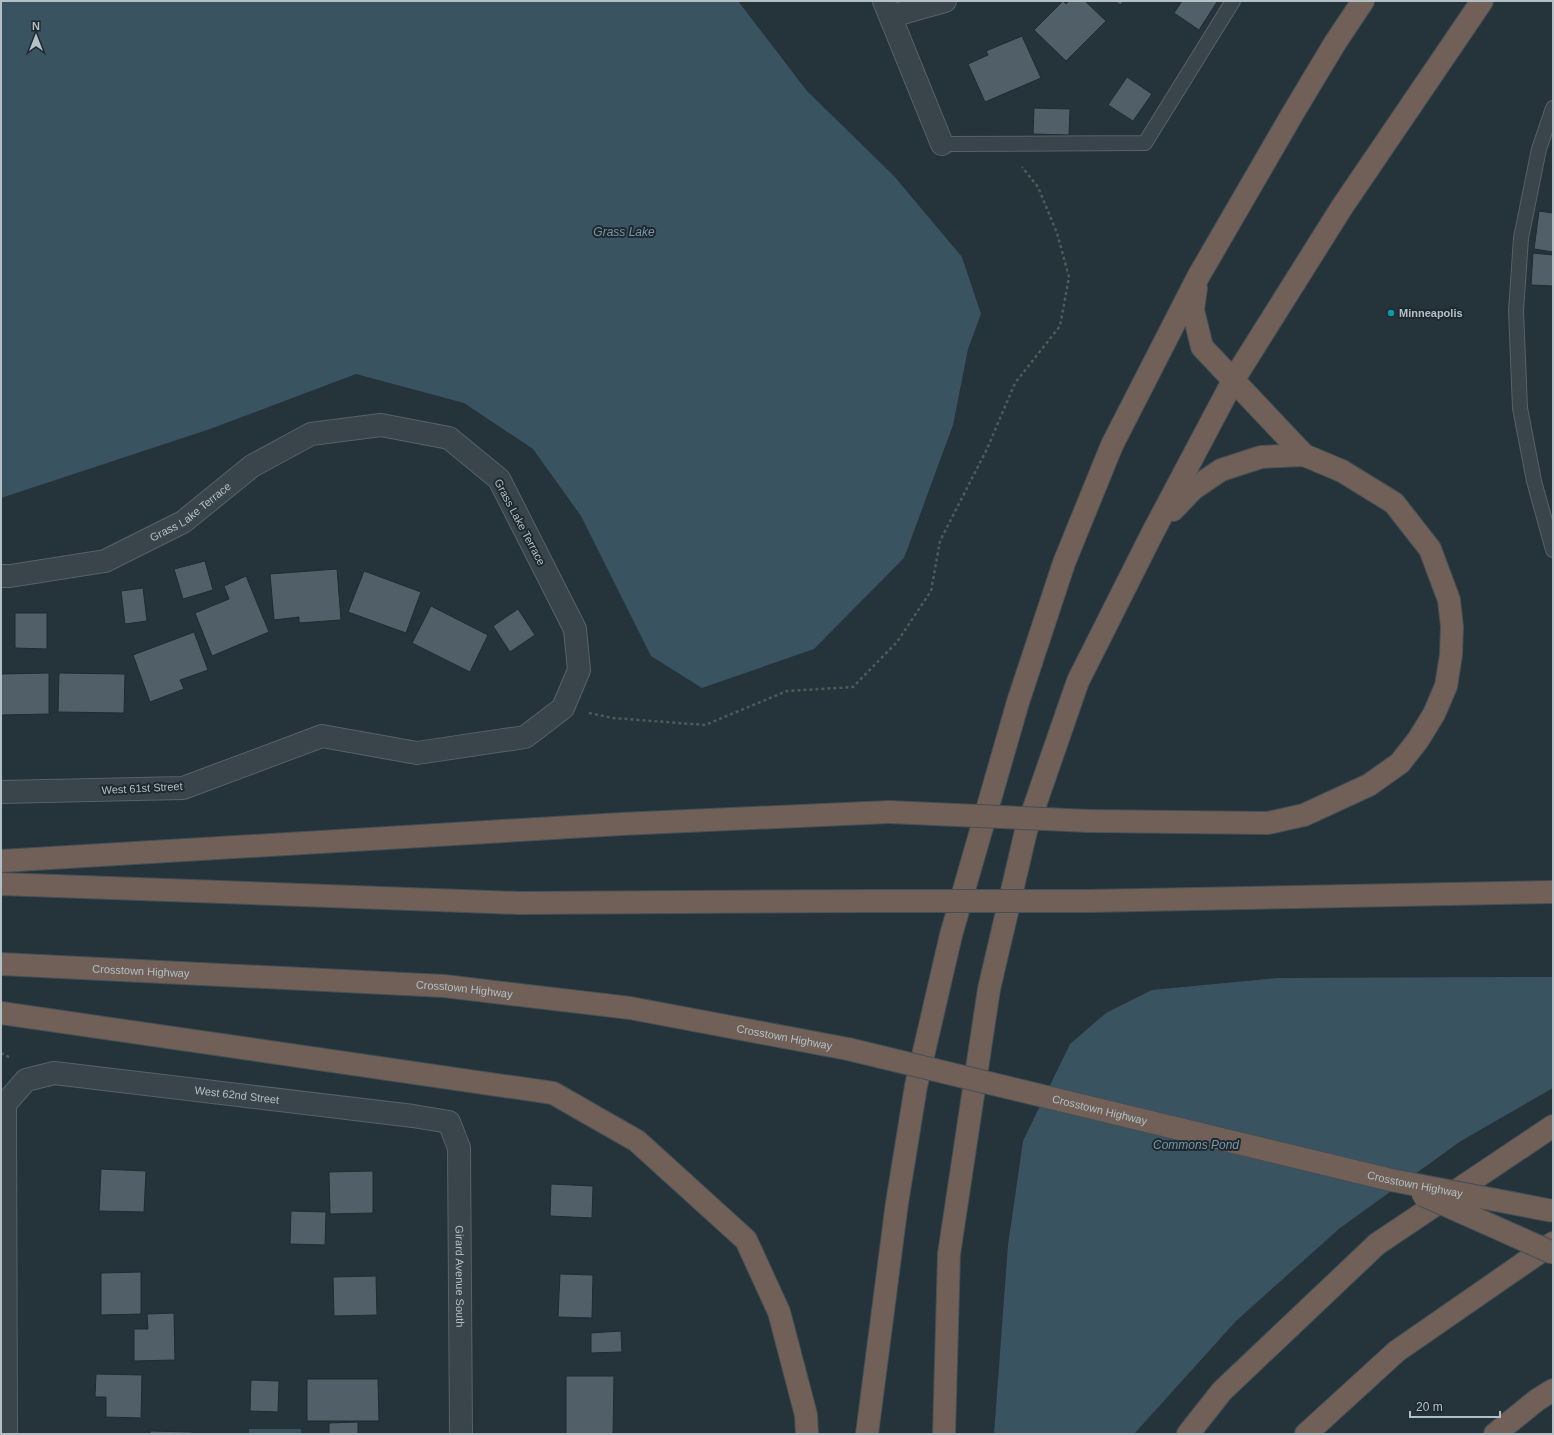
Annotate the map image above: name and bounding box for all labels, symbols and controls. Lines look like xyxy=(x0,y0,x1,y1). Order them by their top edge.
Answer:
north arrow xyxy=(16,16,56,56)
text: N xyxy=(32,20,40,32)
water label: Grass Lake xyxy=(593,225,655,239)
place label: Minneapolis xyxy=(1399,307,1463,319)
marker: Minneapolis xyxy=(1386,308,1396,318)
street label: Grass Lake Terrace xyxy=(492,477,548,567)
street label: Grass Lake Terrace xyxy=(148,480,233,544)
street label: West 61st Street xyxy=(101,780,183,796)
street label: Crosstown Highway xyxy=(92,963,190,979)
street label: Crosstown Highway xyxy=(416,979,514,1000)
street label: Crosstown Highway xyxy=(736,1022,834,1052)
street label: West 62nd Street xyxy=(194,1084,280,1106)
street label: Crosstown Highway xyxy=(1051,1092,1149,1127)
water label: Commons Pond xyxy=(1153,1138,1239,1152)
street label: Crosstown Highway xyxy=(1366,1168,1464,1200)
street label: Girard Avenue South xyxy=(454,1225,466,1327)
scale bar xyxy=(1410,1393,1500,1419)
text: 20 m xyxy=(1416,1400,1443,1414)

